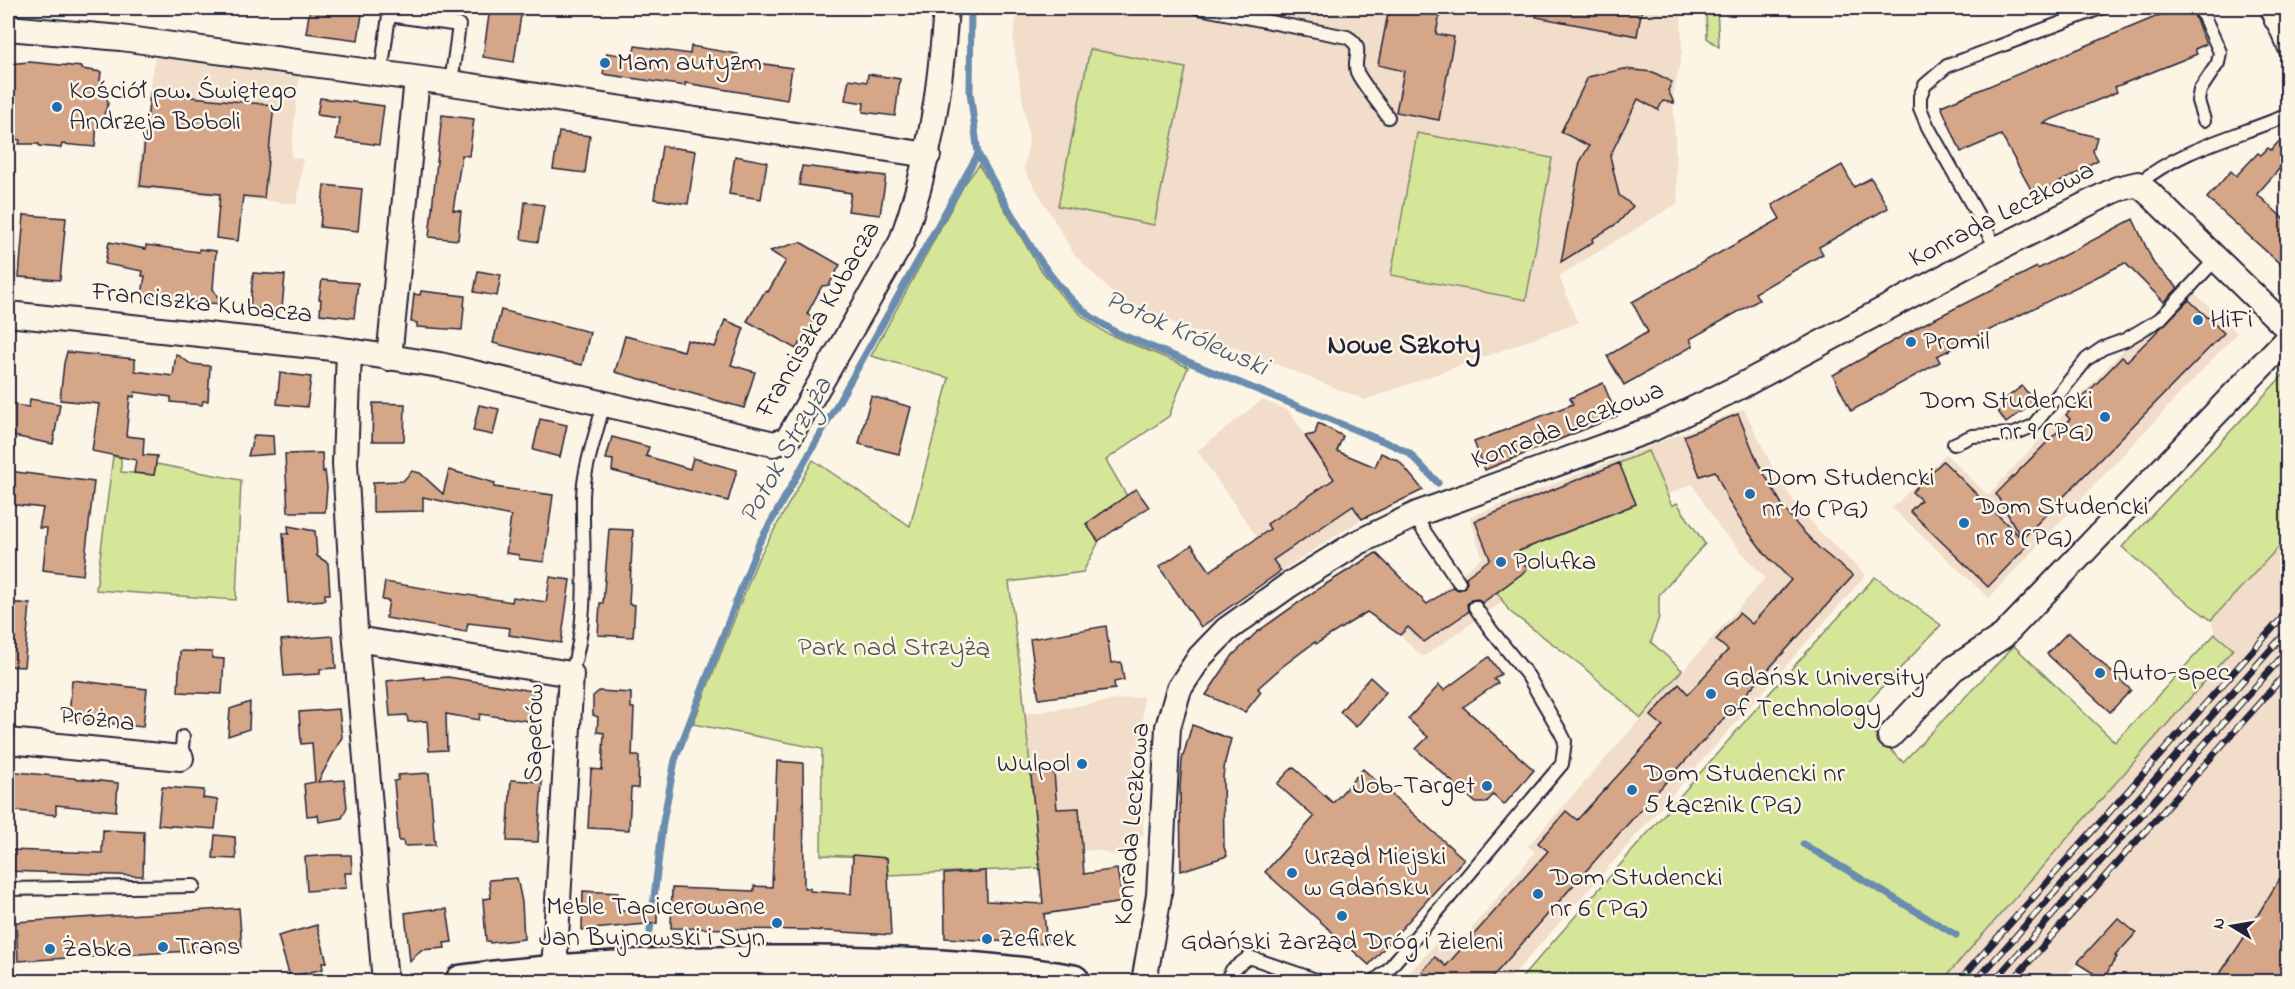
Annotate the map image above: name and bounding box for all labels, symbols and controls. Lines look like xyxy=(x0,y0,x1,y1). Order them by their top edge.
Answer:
place label: Mam autyzm xyxy=(617,44,762,83)
marker: Mam autyzm xyxy=(598,56,612,70)
place label: Kościół pw. Świętego Andrzeja Boboli xyxy=(69,72,297,142)
marker: Kościół pw. Świętego Andrzeja Boboli xyxy=(50,100,64,114)
street label: Konrada Leczkowa xyxy=(1903,151,2101,279)
street label: Franciszka Kubacza xyxy=(746,214,891,427)
street label: Franciszka Kubacza xyxy=(89,273,314,335)
water label: Potok Królewski xyxy=(1098,280,1277,389)
place label: HiFi xyxy=(2210,301,2253,340)
marker: HiFi xyxy=(2191,313,2205,327)
place label: Promil xyxy=(1923,323,1990,362)
district label: Nowe Szkoty xyxy=(1328,326,1480,367)
marker: Promil xyxy=(1904,335,1918,349)
water label: Potok Strzyża xyxy=(730,370,845,532)
street label: Konrada Leczkowa xyxy=(1466,371,1670,481)
place label: Dom Studencki nr 9 (PG) xyxy=(1919,382,2093,452)
marker: Dom Studencki nr 9 (PG) xyxy=(2098,410,2112,424)
place label: Dom Studencki nr 10 (PG) xyxy=(1761,459,1935,529)
marker: Dom Studencki nr 10 (PG) xyxy=(1743,487,1757,501)
place label: Dom Studencki nr 8 (PG) xyxy=(1975,488,2149,558)
marker: Dom Studencki nr 8 (PG) xyxy=(1957,516,1971,530)
place label: Polufka xyxy=(1513,543,1596,582)
marker: Polufka xyxy=(1494,555,1508,569)
park label: Park nad Strzyżą xyxy=(798,629,991,668)
place label: Auto-spec xyxy=(2112,654,2230,693)
place label: Gdańsk University of Technology xyxy=(1723,659,1925,729)
marker: Auto-spec xyxy=(2093,666,2107,680)
street label: Saperów xyxy=(515,683,555,783)
marker: Gdańsk University of Technology xyxy=(1704,687,1718,701)
street label: Próżna xyxy=(57,697,137,743)
street label: Konrada Leczkowa xyxy=(1105,721,1161,927)
place label: Wulpol xyxy=(997,745,1070,784)
place label: Dom Studencki nr 5 Łącznik (PG) xyxy=(1643,755,1846,825)
marker: Wulpol xyxy=(1075,757,1089,771)
place label: Job-Target xyxy=(1352,767,1475,806)
marker: Job-Target xyxy=(1480,779,1494,793)
marker: Dom Studencki nr 5 Łącznik (PG) xyxy=(1625,783,1639,797)
place label: Urząd Miejski w Gdańsku xyxy=(1304,838,1446,908)
place label: Dom Studencki nr 6 (PG) xyxy=(1549,859,1723,929)
marker: Urząd Miejski w Gdańsku xyxy=(1285,866,1299,880)
marker: Dom Studencki nr 6 (PG) xyxy=(1531,887,1545,901)
place label: Meble Tapicerowane Jan Bujnowski i Syn xyxy=(539,888,766,958)
north arrow xyxy=(2202,896,2262,956)
marker: Gdański Zarząd Dróg i Zieleni xyxy=(1335,909,1349,923)
marker: Meble Tapicerowane Jan Bujnowski i Syn xyxy=(770,916,784,930)
text: N xyxy=(2206,916,2232,931)
place label: Zefirek xyxy=(999,920,1076,959)
place label: Gdański Zarząd Dróg i Zieleni xyxy=(1180,923,1504,962)
place label: Trans xyxy=(175,928,240,967)
place label: Żabka xyxy=(62,930,132,969)
marker: Zefirek xyxy=(980,932,994,946)
marker: Trans xyxy=(156,940,170,954)
marker: Żabka xyxy=(43,942,57,956)

